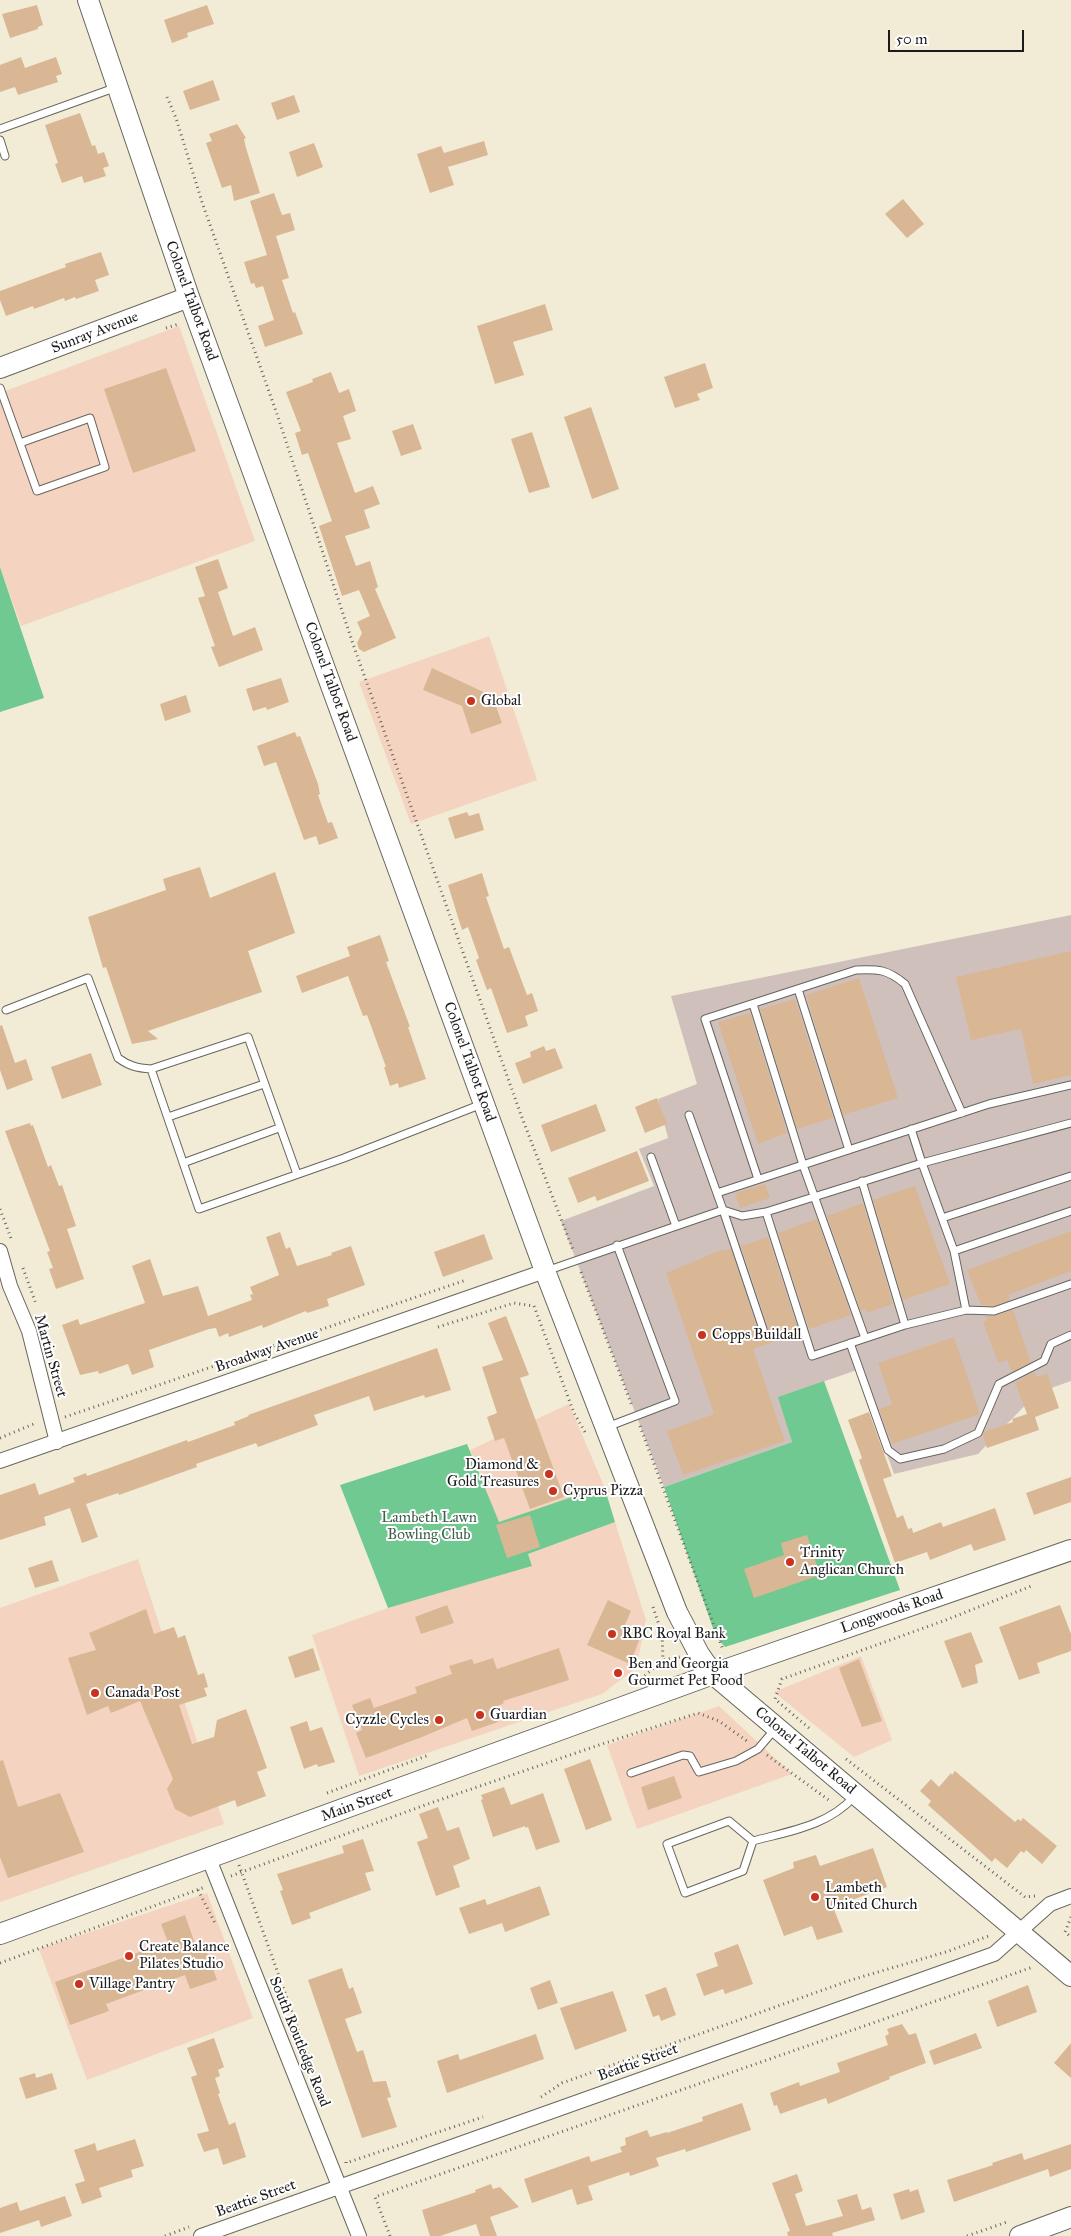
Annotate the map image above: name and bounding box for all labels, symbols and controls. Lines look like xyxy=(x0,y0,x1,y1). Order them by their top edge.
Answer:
scale bar xyxy=(891,20,1027,52)
text: 50 m xyxy=(896,30,928,48)
street label: Colonel Talbot Road xyxy=(161,239,221,363)
street label: Sunray Avenue xyxy=(49,308,141,358)
street label: Colonel Talbot Road xyxy=(300,620,360,744)
place label: Global xyxy=(481,692,521,710)
marker: Global xyxy=(465,695,477,707)
street label: Colonel Talbot Road xyxy=(439,1000,499,1124)
street label: Martin Street xyxy=(30,1312,70,1400)
street label: Broadway Avenue xyxy=(213,1325,321,1377)
place label: Copps Buildall xyxy=(712,1326,802,1344)
marker: Copps Buildall xyxy=(696,1329,708,1341)
place label: Diamond & Gold Treasures xyxy=(447,1456,539,1491)
marker: Diamond & Gold Treasures xyxy=(543,1468,555,1480)
place label: Cyprus Pizza xyxy=(563,1482,643,1500)
marker: Cyprus Pizza xyxy=(547,1485,559,1497)
park label: Lambeth Lawn Bowling Club xyxy=(381,1509,477,1544)
place label: Trinity Anglican Church xyxy=(800,1544,904,1579)
marker: Trinity Anglican Church xyxy=(784,1556,796,1568)
street label: Longwoods Road xyxy=(838,1586,946,1638)
place label: RBC Royal Bank xyxy=(622,1625,726,1643)
marker: RBC Royal Bank xyxy=(606,1628,618,1640)
place label: Ben and Georgia Gourmet Pet Food xyxy=(628,1655,743,1690)
marker: Ben and Georgia Gourmet Pet Food xyxy=(612,1667,624,1679)
place label: Canada Post xyxy=(105,1684,180,1702)
marker: Canada Post xyxy=(89,1687,101,1699)
street label: Colonel Talbot Road xyxy=(751,1703,859,1799)
place label: Guardian xyxy=(490,1706,547,1724)
marker: Guardian xyxy=(474,1709,486,1721)
place label: Cyzzle Cycles xyxy=(345,1711,429,1729)
marker: Cyzzle Cycles xyxy=(433,1714,445,1726)
street label: Main Street xyxy=(319,1784,395,1826)
place label: Lambeth United Church xyxy=(825,1879,918,1914)
marker: Lambeth United Church xyxy=(809,1891,821,1903)
place label: Create Balance Pilates Studio xyxy=(139,1938,229,1973)
marker: Create Balance Pilates Studio xyxy=(123,1950,135,1962)
street label: South Routledge Road xyxy=(265,1974,333,2110)
place label: Village Pantry xyxy=(89,1975,175,1993)
marker: Village Pantry xyxy=(73,1978,85,1990)
street label: Beattie Street xyxy=(595,2040,681,2086)
street label: Beattie Street xyxy=(213,2176,299,2222)

